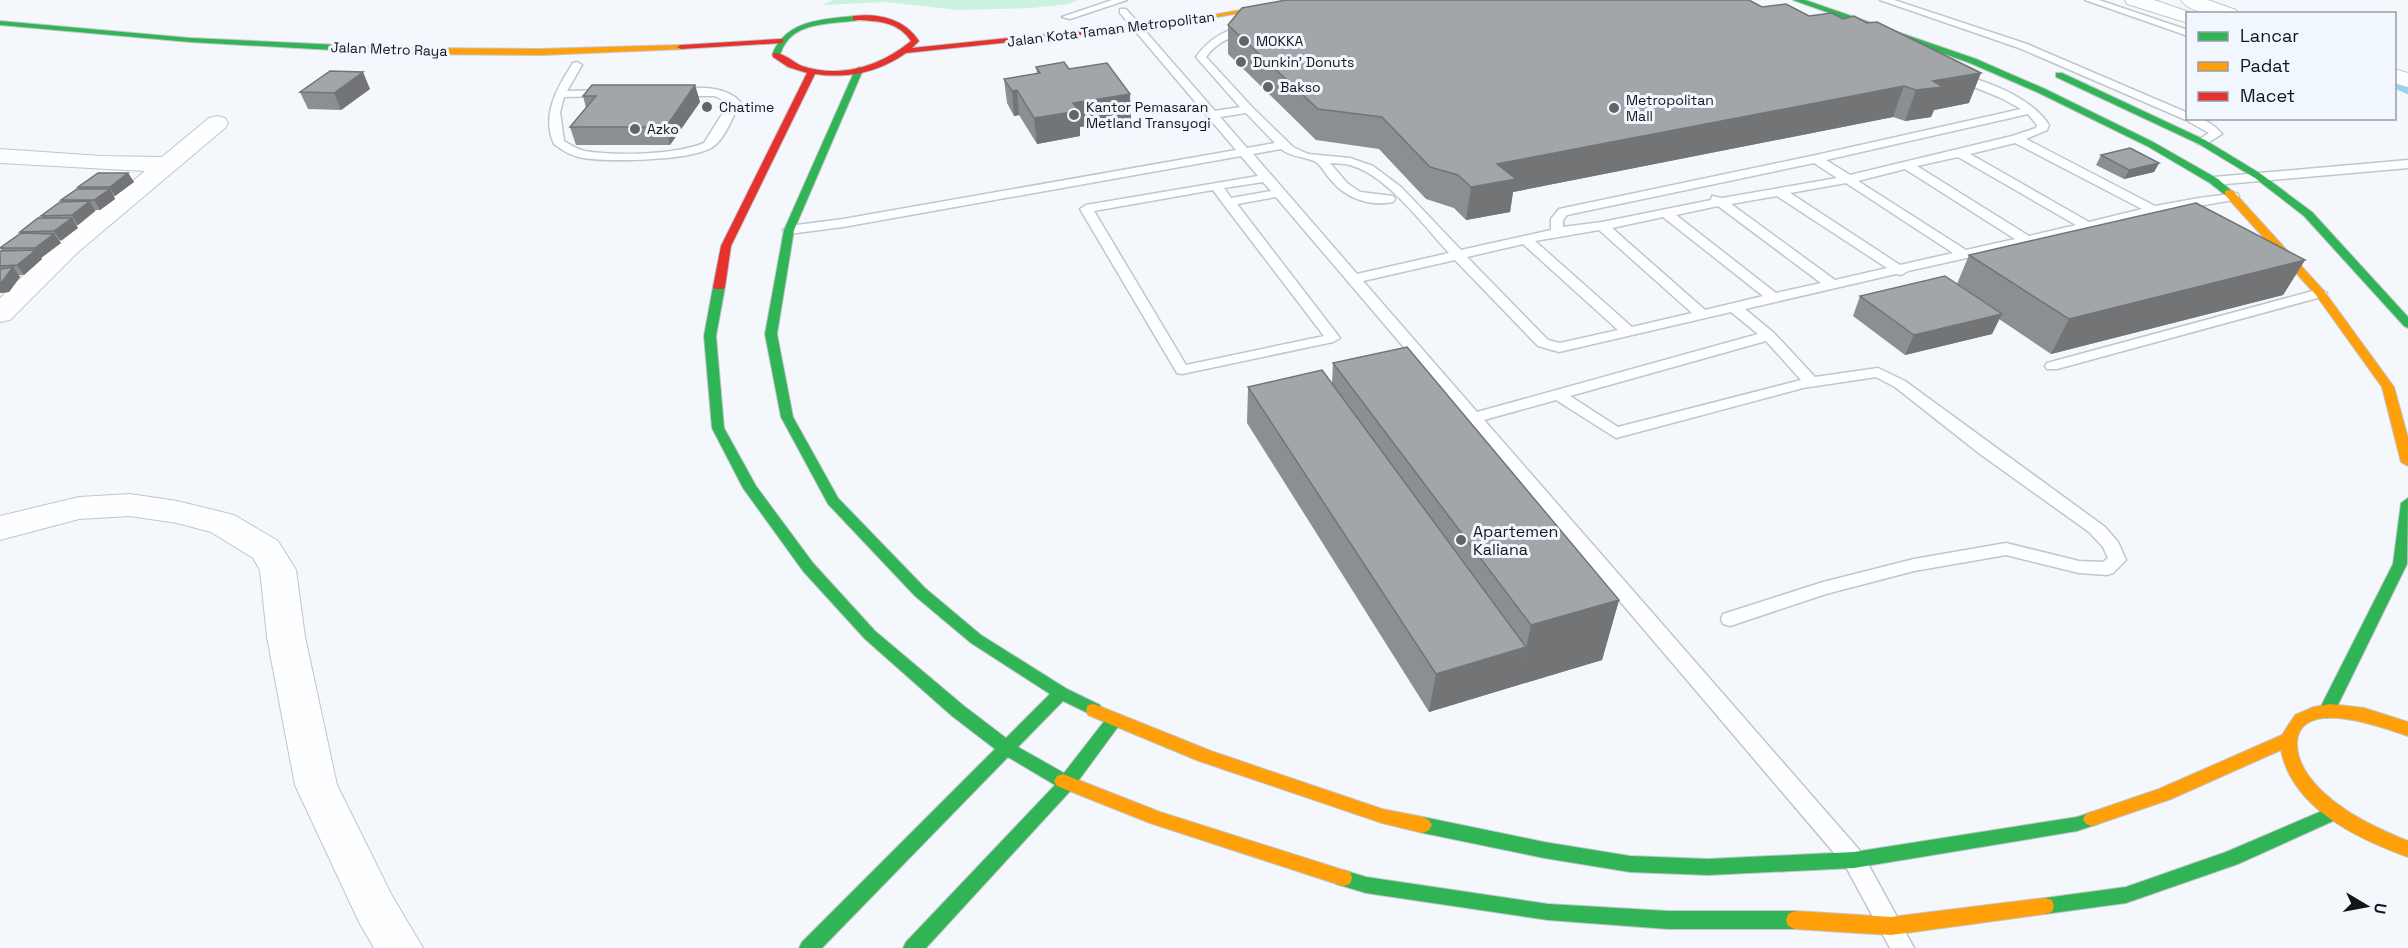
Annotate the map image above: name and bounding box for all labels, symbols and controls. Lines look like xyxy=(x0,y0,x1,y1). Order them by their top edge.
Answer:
street label: Jalan Kota Taman Metropolitan xyxy=(1006,7,1216,51)
legend xyxy=(2186,12,2396,120)
text: Lancar xyxy=(2240,24,2299,47)
place label: MOKKA xyxy=(1256,32,1304,50)
marker: MOKKA xyxy=(1237,34,1251,48)
street label: Jalan Metro Raya xyxy=(330,38,448,60)
place label: Dunkin' Donuts xyxy=(1253,53,1354,71)
text: Padat xyxy=(2240,54,2290,77)
marker: Dunkin' Donuts xyxy=(1234,55,1248,69)
place label: Bakso xyxy=(1280,78,1321,96)
marker: Bakso xyxy=(1261,80,1275,94)
text: Macet xyxy=(2240,84,2295,107)
place label: Metropolitan Mall xyxy=(1626,91,1714,125)
place label: Chatime xyxy=(719,98,774,116)
place label: Kantor Pemasaran Metland Transyogi xyxy=(1086,98,1211,132)
marker: Chatime xyxy=(700,100,714,114)
marker: Metropolitan Mall xyxy=(1607,101,1621,115)
marker: Kantor Pemasaran Metland Transyogi xyxy=(1067,108,1081,122)
place label: Azko xyxy=(647,120,679,138)
marker: Azko xyxy=(628,122,642,136)
place label: Apartemen Kaliana xyxy=(1473,521,1558,560)
marker: Apartemen Kaliana xyxy=(1454,533,1468,547)
north arrow xyxy=(2336,876,2396,936)
text: U xyxy=(2369,901,2392,916)

